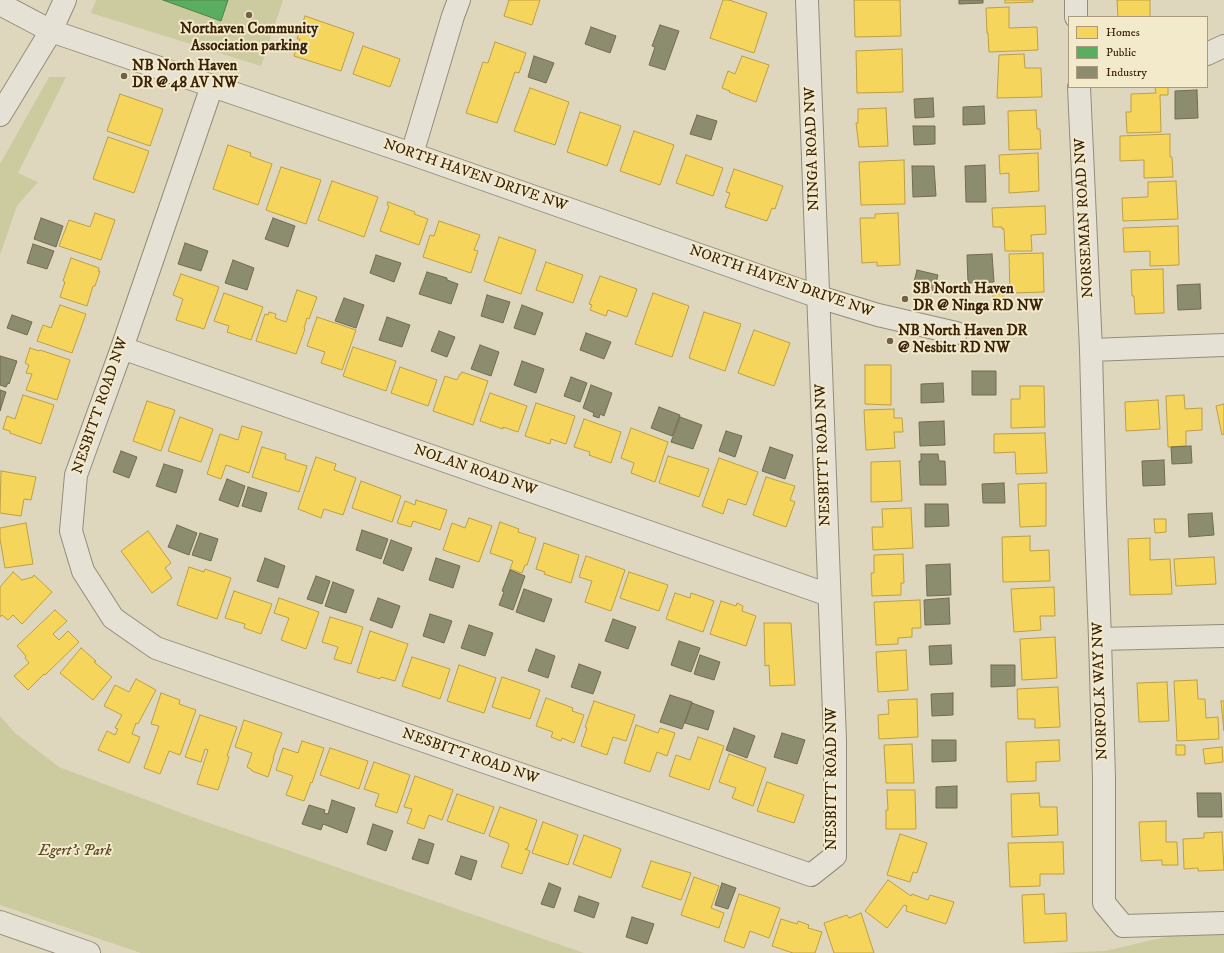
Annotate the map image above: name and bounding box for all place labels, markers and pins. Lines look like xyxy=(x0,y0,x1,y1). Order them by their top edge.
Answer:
marker: Northaven Community Association parking xyxy=(244,10,254,20)
place label: Northaven Community Association parking xyxy=(180,21,318,56)
place label: NB North Haven DR @ 48 AV NW xyxy=(132,58,238,93)
marker: NB North Haven DR @ 48 AV NW xyxy=(119,71,129,81)
place label: SB North Haven DR @ Ninga RD NW xyxy=(913,281,1043,316)
marker: SB North Haven DR @ Ninga RD NW xyxy=(900,294,910,304)
place label: NB North Haven DR @ Nesbitt RD NW xyxy=(898,323,1027,358)
marker: NB North Haven DR @ Nesbitt RD NW xyxy=(885,336,895,346)

